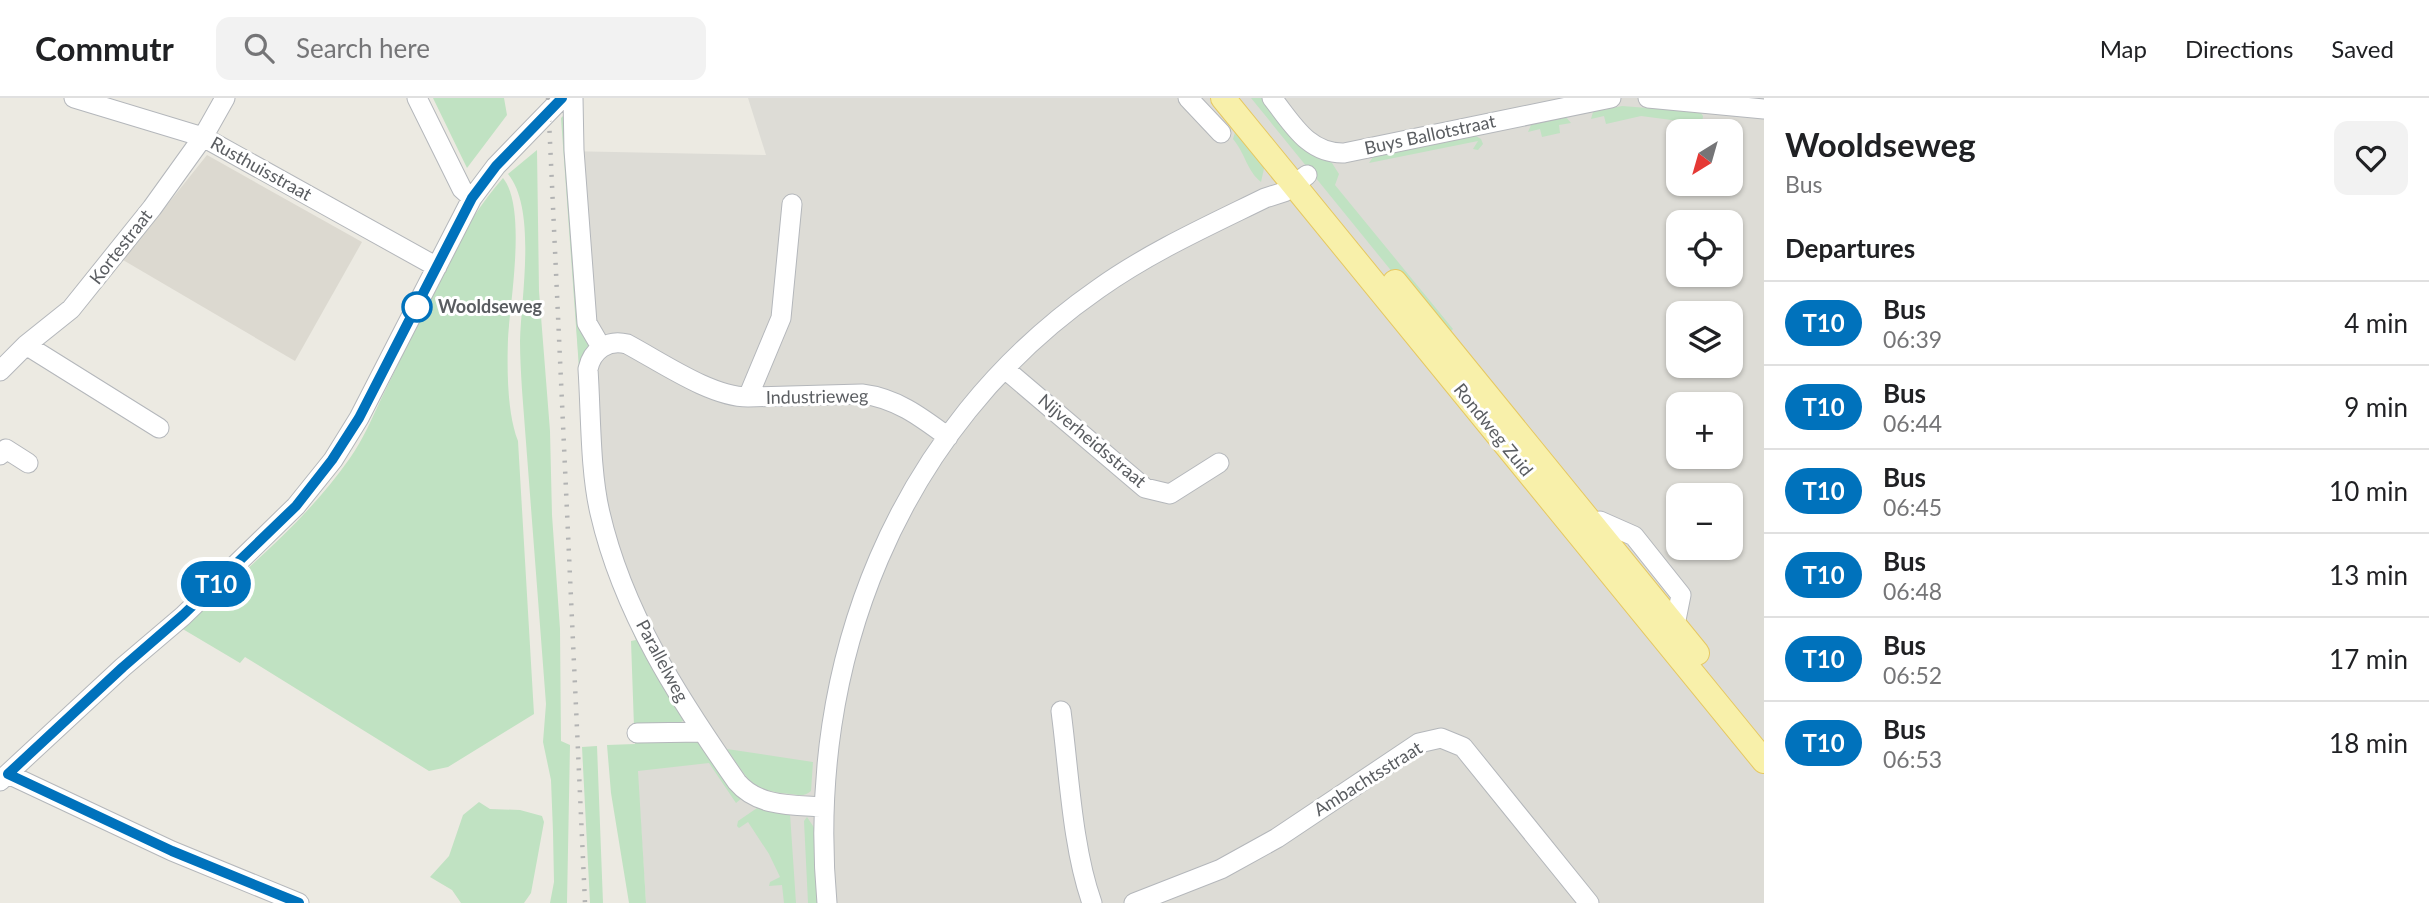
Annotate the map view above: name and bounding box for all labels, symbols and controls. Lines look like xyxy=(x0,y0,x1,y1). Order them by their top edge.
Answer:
search box xyxy=(216,17,706,80)
text: Commutr xyxy=(35,28,174,68)
icon: search xyxy=(240,29,278,67)
text: Search here xyxy=(296,32,430,64)
text: Map xyxy=(2100,34,2147,63)
text: Directions xyxy=(2185,34,2293,63)
text: Saved xyxy=(2331,34,2394,63)
street label: Buys Ballotstraat xyxy=(1362,109,1498,159)
north arrow xyxy=(1666,119,1743,196)
map controls xyxy=(1666,119,1743,560)
button: heart xyxy=(2334,121,2408,195)
text: Wooldseweg xyxy=(1785,124,1976,164)
street label: Rusthuisstraat xyxy=(207,131,316,205)
text: Bus xyxy=(1785,170,1822,198)
street label: Kortestraat xyxy=(84,204,157,288)
button: locate xyxy=(1666,210,1743,287)
text: Departures xyxy=(1785,232,1915,264)
marker: Wooldseweg xyxy=(402,292,432,322)
text: Bus xyxy=(1883,293,1926,325)
place label: Wooldseweg xyxy=(438,295,542,317)
button: layers xyxy=(1666,301,1743,378)
text: 4 min xyxy=(2344,307,2408,339)
text: T10 xyxy=(1802,308,1845,337)
text: 06:39 xyxy=(1883,325,1942,353)
text: Bus xyxy=(1883,377,1926,409)
street label: Rondweg Zuid xyxy=(1450,378,1538,480)
street label: Industrieweg xyxy=(766,384,868,408)
street label: Nijverheidsstraat xyxy=(1034,389,1151,492)
text: 9 min xyxy=(2344,391,2408,423)
button: + xyxy=(1666,392,1743,469)
text: T10 xyxy=(1802,392,1845,421)
text: 06:44 xyxy=(1883,409,1942,437)
text: Bus xyxy=(1883,461,1926,493)
text: 10 min xyxy=(2329,475,2408,507)
text: T10 xyxy=(1802,476,1845,505)
button: − xyxy=(1666,483,1743,560)
text: 06:45 xyxy=(1883,493,1942,521)
text: Bus xyxy=(1883,545,1926,577)
text: 13 min xyxy=(2329,559,2408,591)
text: T10 xyxy=(1802,560,1845,589)
line badge: T10 xyxy=(176,561,256,607)
text: T10 xyxy=(195,569,237,598)
text: 06:48 xyxy=(1883,577,1942,605)
street label: Parallelweg xyxy=(632,616,694,705)
text: Bus xyxy=(1883,629,1926,661)
text: 17 min xyxy=(2329,643,2408,675)
text: T10 xyxy=(1802,644,1845,673)
text: 06:52 xyxy=(1883,661,1942,689)
text: Bus xyxy=(1883,713,1926,745)
text: 18 min xyxy=(2329,727,2408,759)
text: T10 xyxy=(1802,728,1845,757)
street label: Ambachtsstraat xyxy=(1309,736,1426,820)
text: 06:53 xyxy=(1883,745,1942,773)

